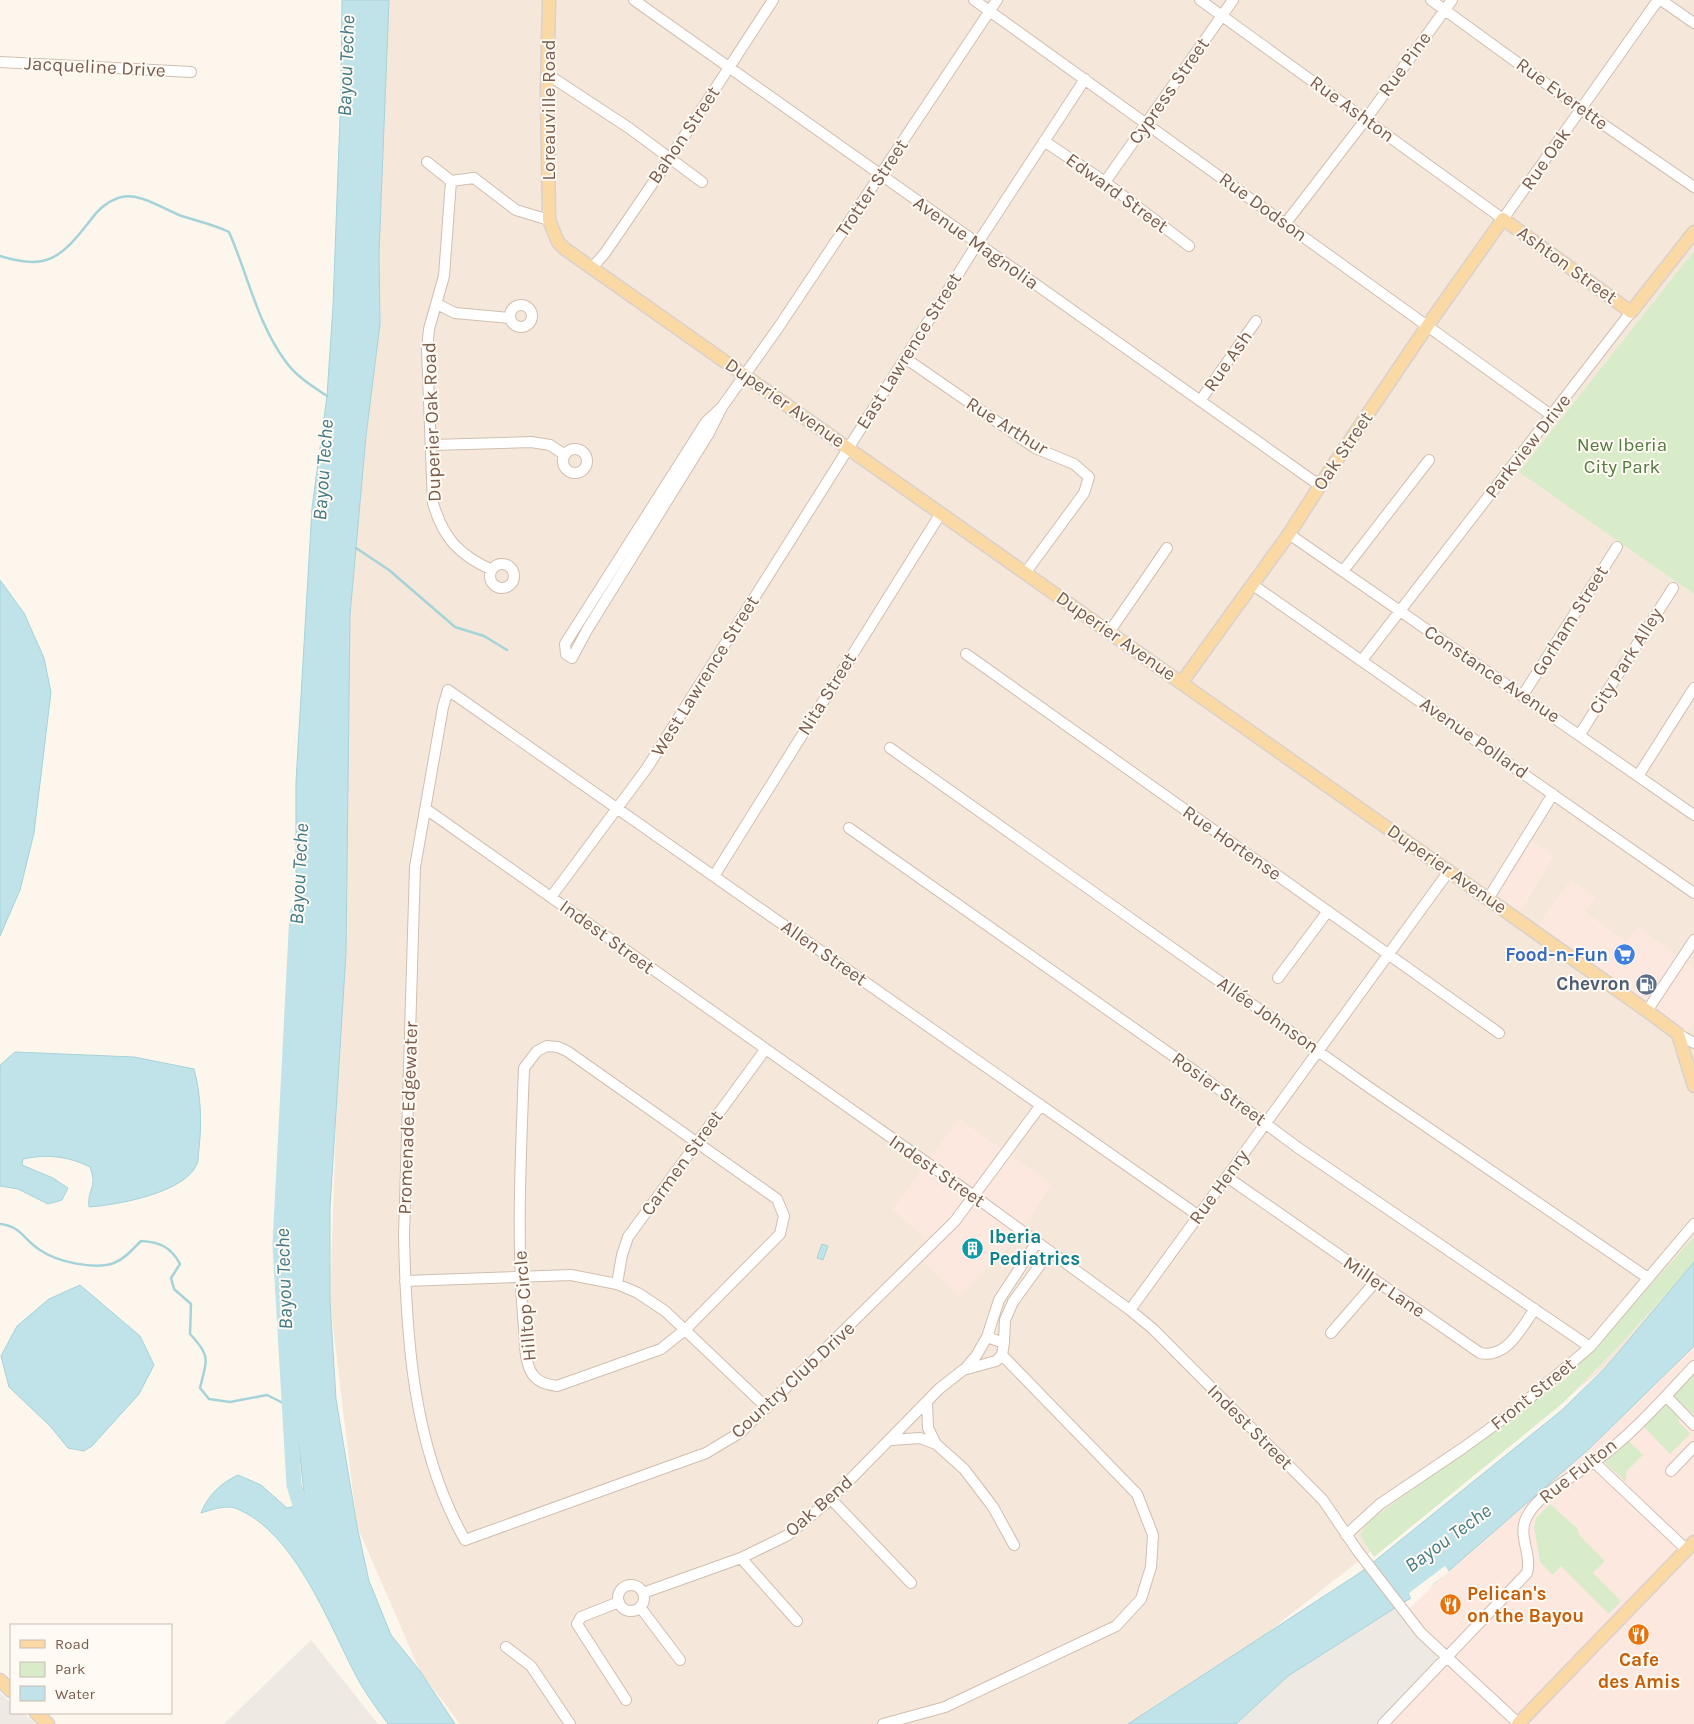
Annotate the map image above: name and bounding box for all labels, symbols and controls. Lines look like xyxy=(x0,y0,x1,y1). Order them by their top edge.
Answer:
water label: Bayou Teche xyxy=(333,15,359,117)
street label: Rue Pine xyxy=(1374,27,1436,101)
street label: Cypress Street xyxy=(1124,34,1214,148)
street label: Loreauville Road xyxy=(538,39,560,181)
street label: Jacqueline Drive xyxy=(24,52,166,82)
street label: Rue Everette xyxy=(1512,53,1612,135)
street label: Rue Ashton xyxy=(1306,71,1398,147)
street label: Bahon Street xyxy=(643,82,725,188)
street label: Rue Oak xyxy=(1517,123,1575,194)
street label: Trotter Street xyxy=(831,135,913,241)
street label: Edward Street xyxy=(1062,149,1172,237)
street label: Rue Dodson xyxy=(1215,168,1311,246)
street label: Avenue Magnolia xyxy=(909,192,1043,294)
street label: Ashton Street xyxy=(1513,221,1621,309)
street label: East Lawrence Street xyxy=(852,269,966,433)
street label: Rue Ash xyxy=(1199,326,1257,396)
street label: Duperier Oak Road xyxy=(418,342,446,502)
street label: Duperier Avenue xyxy=(721,354,849,452)
street label: Parkview Drive xyxy=(1480,390,1576,502)
street label: Rue Arthur xyxy=(962,392,1052,460)
street label: Oak Street xyxy=(1309,407,1377,495)
water label: Bayou Teche xyxy=(308,419,338,521)
park label: New Iberia City Park xyxy=(1577,434,1667,478)
street label: Gorham Street xyxy=(1527,562,1613,680)
street label: Duperier Avenue xyxy=(1052,587,1180,685)
street label: West Lawrence Street xyxy=(647,592,763,760)
street label: City Park Alley xyxy=(1585,604,1667,718)
street label: Constance Avenue xyxy=(1420,620,1564,728)
street label: Nita Street xyxy=(793,649,861,739)
street label: Avenue Pollard xyxy=(1416,693,1532,783)
street label: Rue Hortense xyxy=(1178,801,1286,885)
street label: Duperier Avenue xyxy=(1383,820,1511,918)
water label: Bayou Teche xyxy=(285,823,313,925)
street label: Indest Street xyxy=(555,895,659,979)
street label: Allen Street xyxy=(777,915,871,991)
supermarket icon: Food-n-Fun xyxy=(1612,943,1636,967)
place label: Food-n-Fun xyxy=(1505,944,1608,966)
street label: Allée Johnson xyxy=(1213,972,1323,1058)
fuel station icon: Chevron xyxy=(1634,972,1658,996)
place label: Chevron xyxy=(1556,973,1630,995)
street label: Promenade Edgewater xyxy=(394,1021,422,1215)
street label: Rosier Street xyxy=(1168,1047,1270,1131)
street label: Carmen Street xyxy=(636,1106,728,1220)
street label: Indest Street xyxy=(885,1130,989,1212)
street label: Rue Henry xyxy=(1185,1145,1254,1229)
place label: Iberia Pediatrics xyxy=(989,1226,1080,1270)
water label: Bayou Teche xyxy=(271,1228,297,1330)
building icon: Iberia Pediatrics xyxy=(961,1236,985,1260)
street label: Hilltop Circle xyxy=(509,1250,541,1362)
street label: Miller Lane xyxy=(1339,1252,1429,1322)
street label: Country Club Drive xyxy=(727,1317,859,1443)
street label: Front Street xyxy=(1486,1353,1580,1435)
street label: Indest Street xyxy=(1203,1380,1297,1474)
street label: Rue Fulton xyxy=(1535,1434,1621,1508)
street label: Oak Bend xyxy=(781,1471,857,1541)
water label: Bayou Teche xyxy=(1400,1499,1496,1577)
place label: Pelican's on the Bayou xyxy=(1467,1583,1584,1627)
restaurant icon: Pelican's on the Bayou xyxy=(1439,1593,1463,1617)
restaurant icon: Cafe des Amis xyxy=(1627,1622,1651,1646)
legend xyxy=(10,1624,172,1714)
text: Road xyxy=(55,1635,90,1653)
place label: Cafe des Amis xyxy=(1598,1649,1680,1693)
text: Park xyxy=(55,1660,85,1678)
text: Water xyxy=(55,1685,96,1703)

